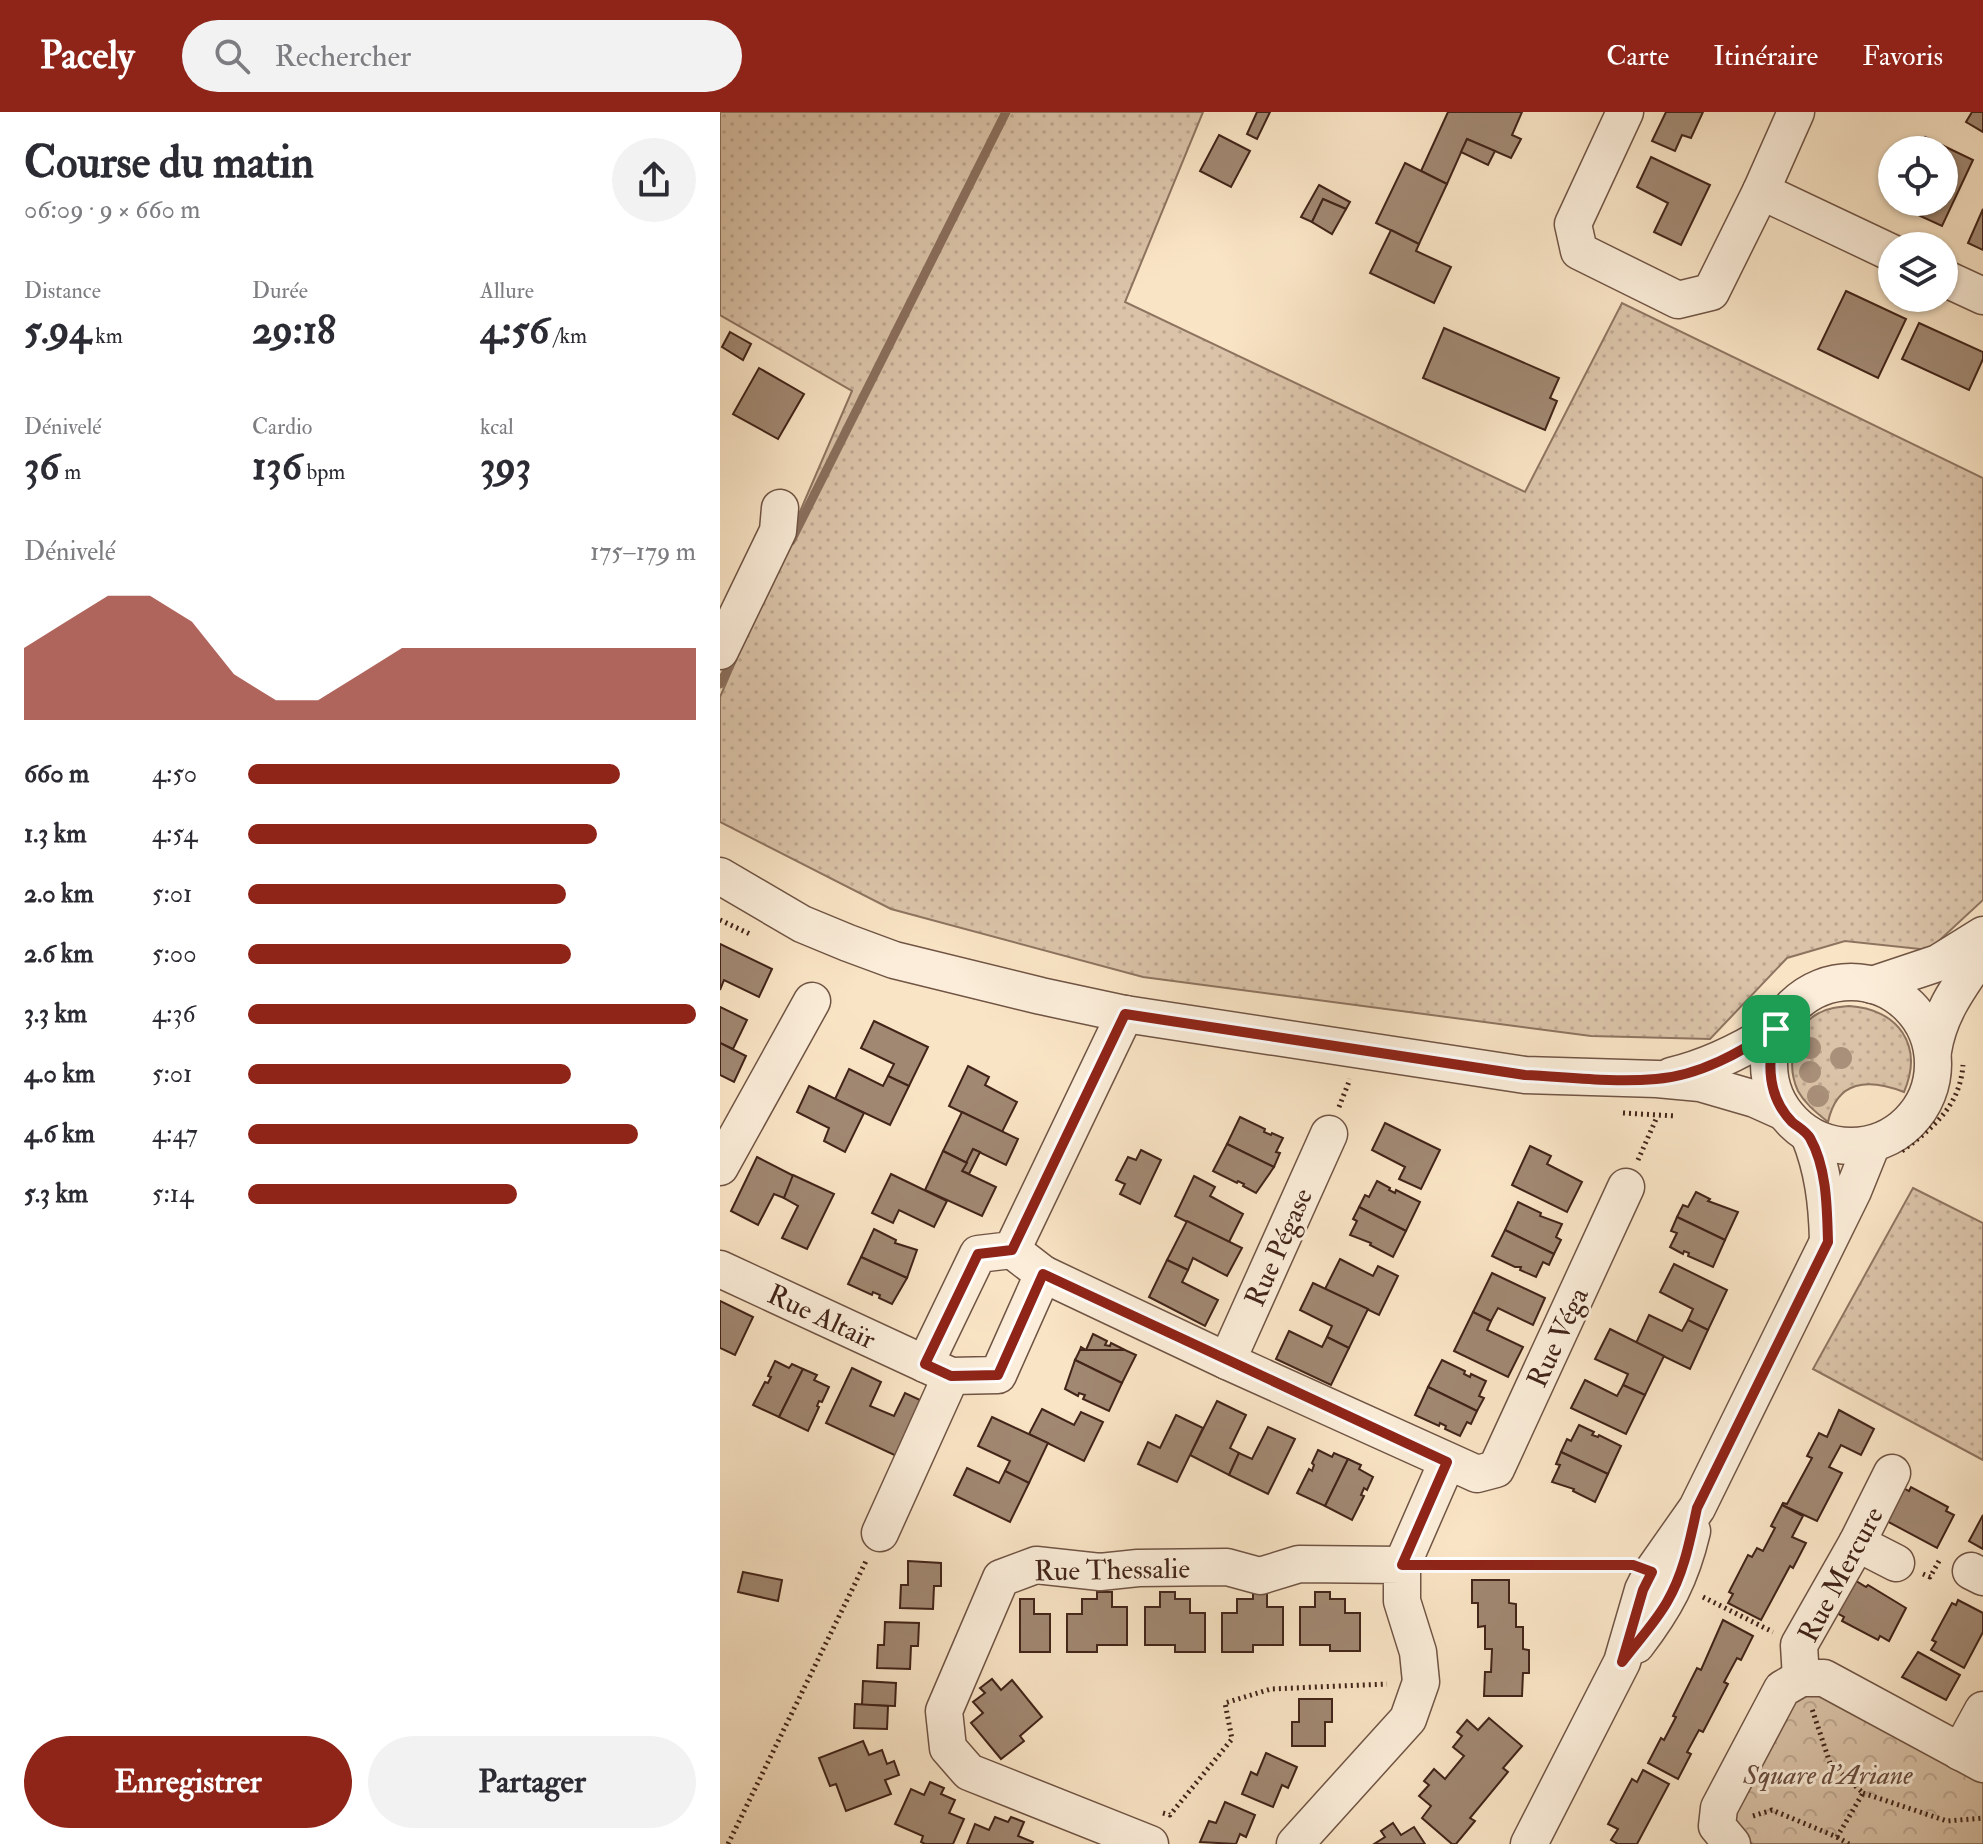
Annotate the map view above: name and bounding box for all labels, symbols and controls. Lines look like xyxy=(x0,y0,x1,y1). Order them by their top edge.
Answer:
search box xyxy=(182,20,742,92)
text: Pacely xyxy=(40,32,134,80)
icon: search xyxy=(210,34,254,78)
text: Rechercher xyxy=(274,38,411,75)
text: Carte xyxy=(1606,39,1669,74)
text: Itinéraire xyxy=(1713,39,1818,74)
text: Favoris xyxy=(1862,39,1943,74)
text: Course du matin xyxy=(24,136,314,191)
map controls xyxy=(1878,136,1958,312)
button: locate xyxy=(1878,136,1958,216)
button: share xyxy=(612,138,696,222)
text: 06:09 · 9 × 660 m xyxy=(24,194,200,226)
button: layers xyxy=(1878,232,1958,312)
text: Distance xyxy=(24,277,101,305)
text: Durée xyxy=(252,277,308,305)
text: Allure xyxy=(480,277,534,305)
text: 5.94 xyxy=(24,305,91,356)
text: 29:18 xyxy=(252,305,336,356)
text: 4:56 xyxy=(480,305,549,356)
text: km xyxy=(91,322,123,350)
text: /km xyxy=(549,322,587,350)
text: Dénivelé xyxy=(24,413,101,441)
text: Cardio xyxy=(252,413,312,441)
text: kcal xyxy=(480,413,514,441)
text: 36 xyxy=(24,441,60,492)
text: 136 xyxy=(252,441,302,492)
text: 393 xyxy=(480,441,531,492)
text: m xyxy=(60,458,81,486)
text: bpm xyxy=(302,458,345,486)
text: Dénivelé xyxy=(24,536,116,568)
text: 175–179 m xyxy=(590,536,696,568)
text: 660 m xyxy=(24,758,89,790)
text: 4:50 xyxy=(152,758,197,790)
text: 1.3 km xyxy=(24,818,86,850)
text: 4:54 xyxy=(152,818,197,850)
text: 2.0 km xyxy=(24,878,94,910)
text: 5:01 xyxy=(152,878,192,910)
text: 2.6 km xyxy=(24,938,93,970)
text: 5:00 xyxy=(152,938,197,970)
pin xyxy=(1742,995,1810,1063)
text: 3.3 km xyxy=(24,998,87,1030)
text: 4:36 xyxy=(152,998,196,1030)
icon: arrive xyxy=(1754,1007,1798,1051)
text: 4.0 km xyxy=(24,1058,95,1090)
text: 5:01 xyxy=(152,1058,192,1090)
text: 4.6 km xyxy=(24,1118,95,1150)
text: 4:47 xyxy=(152,1118,198,1150)
text: 5.3 km xyxy=(24,1178,88,1210)
text: 5:14 xyxy=(152,1178,193,1210)
street label: Rue Pégase xyxy=(1238,1183,1321,1312)
street label: Rue Altaïr xyxy=(762,1277,881,1358)
street label: Rue Véga xyxy=(1520,1282,1597,1393)
street label: Rue Mercure xyxy=(1791,1501,1892,1648)
street label: Rue Thessalie xyxy=(1034,1552,1191,1589)
button: Enregistrer xyxy=(24,1736,352,1828)
button: Partager xyxy=(368,1736,696,1828)
park label: Square d'Ariane xyxy=(1742,1758,1913,1793)

